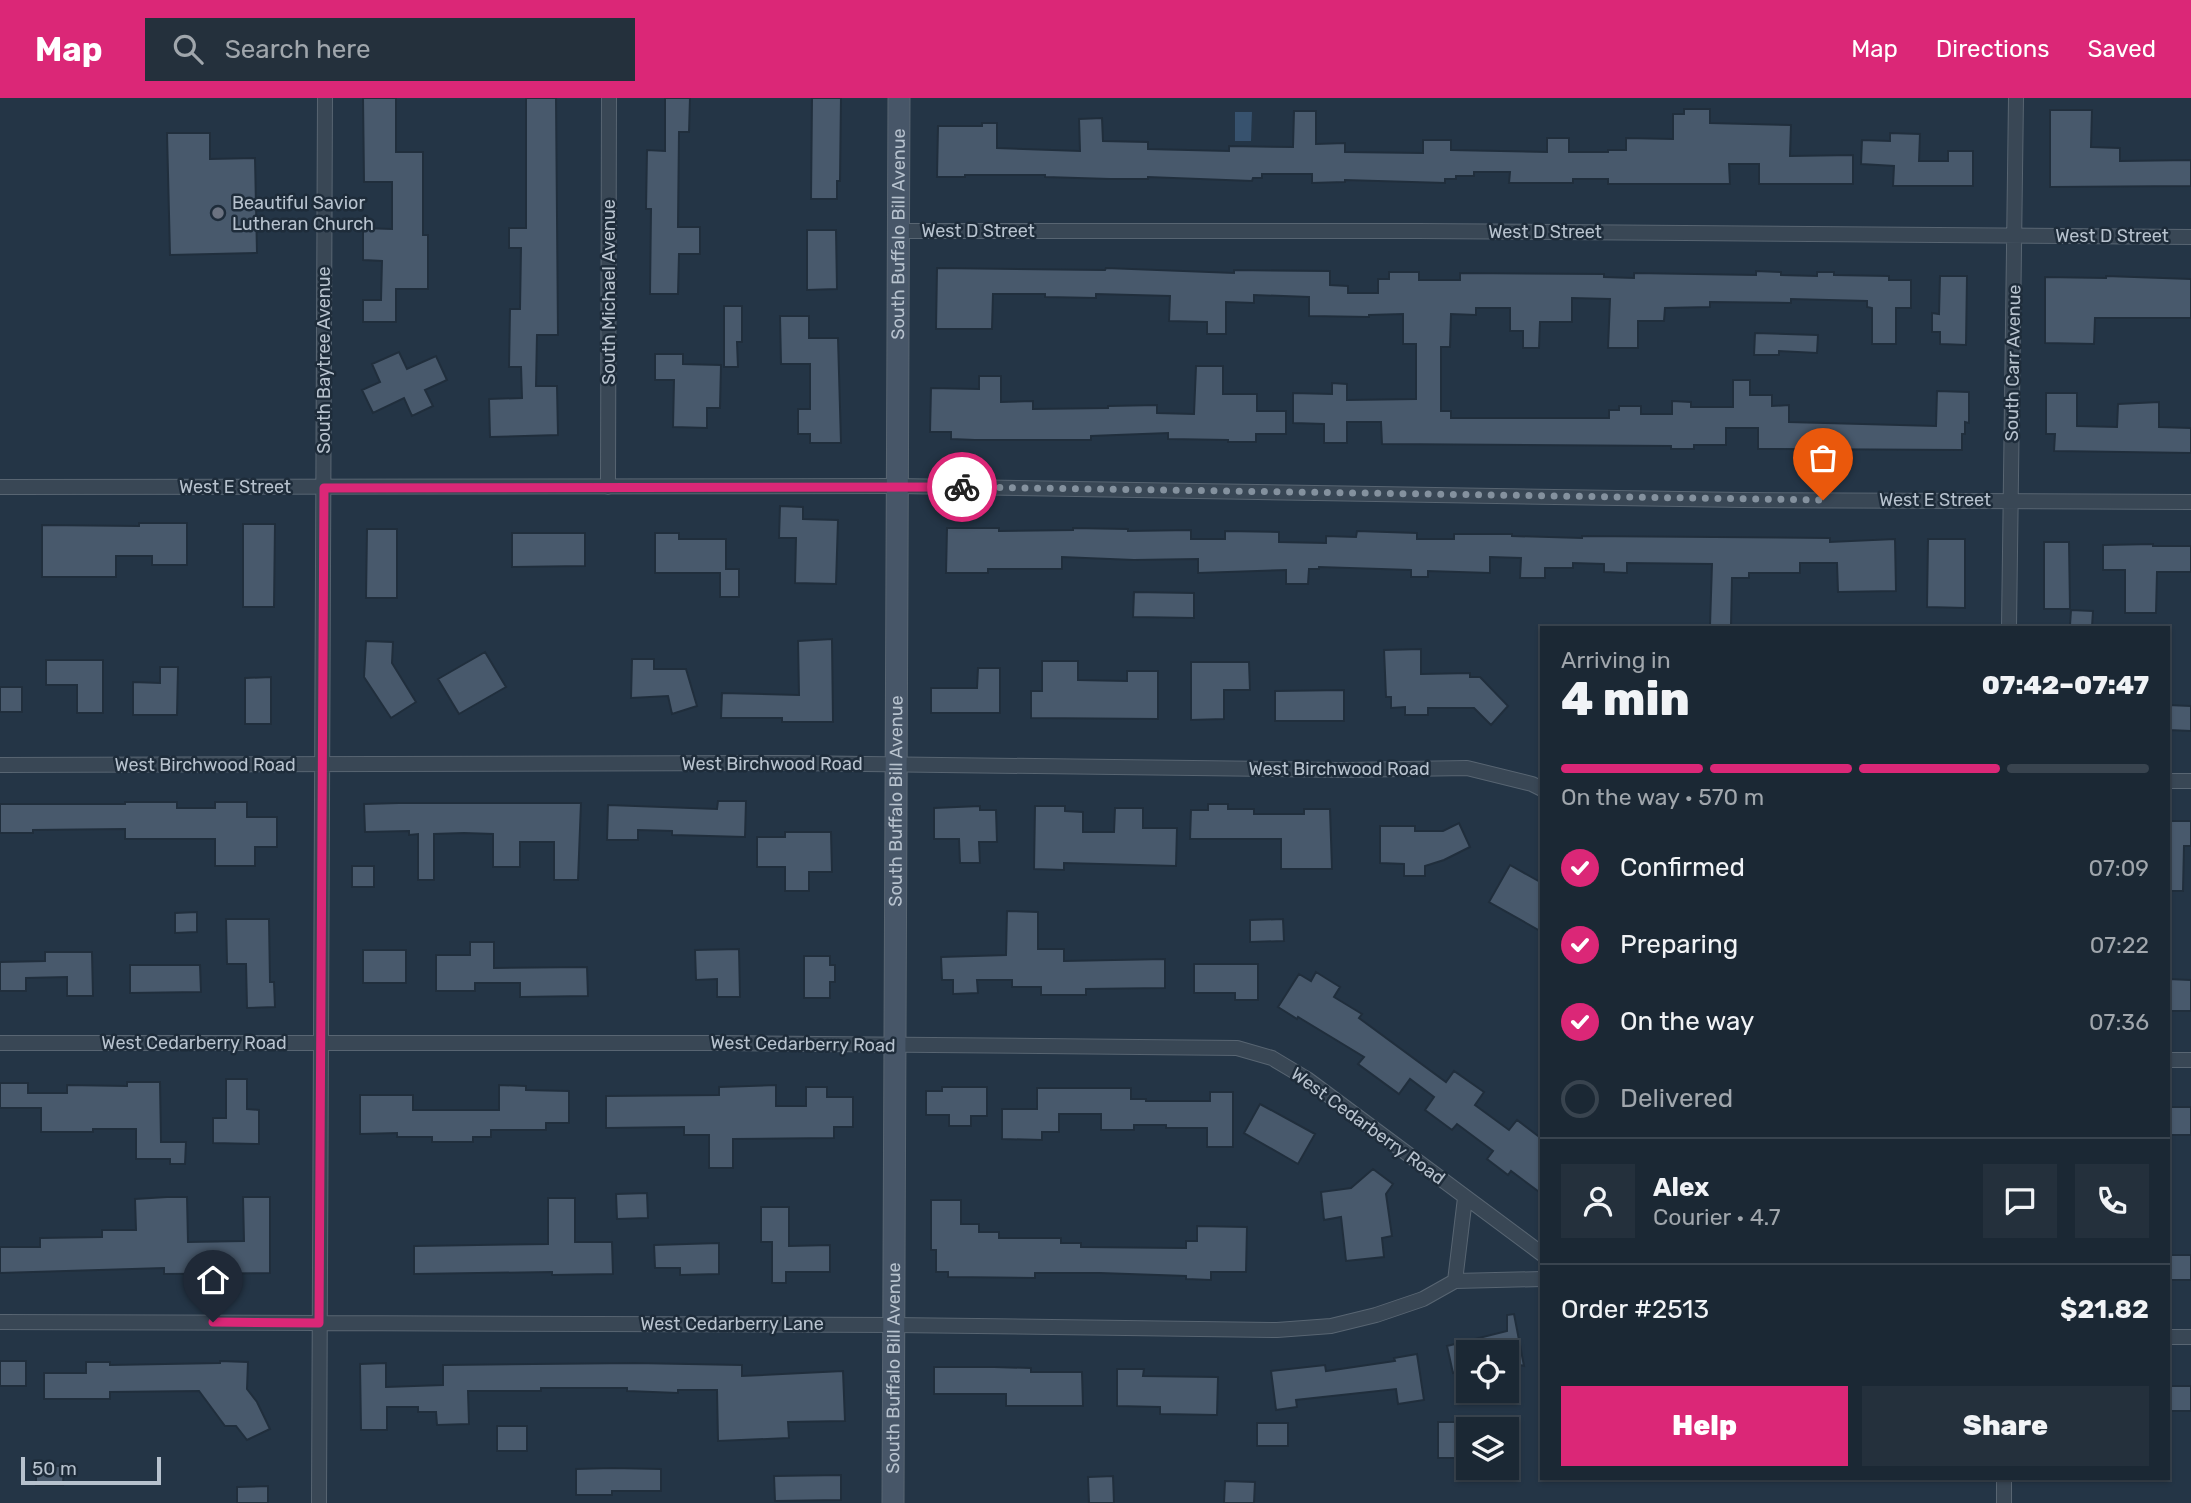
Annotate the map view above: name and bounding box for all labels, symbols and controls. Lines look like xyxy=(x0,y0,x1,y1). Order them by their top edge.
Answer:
search box xyxy=(145,18,635,81)
text: Map xyxy=(35,30,103,69)
icon: search xyxy=(169,30,207,68)
text: Search here xyxy=(225,34,370,65)
text: Map xyxy=(1851,35,1898,63)
text: Directions xyxy=(1936,35,2049,63)
text: Saved xyxy=(2087,35,2156,63)
street label: South Buffalo Bill Avenue xyxy=(887,128,910,340)
place label: Beautiful Savior Lutheran Church xyxy=(232,192,374,235)
street label: South Michael Avenue xyxy=(598,199,620,385)
marker: Beautiful Savior Lutheran Church xyxy=(210,205,226,221)
street label: West D Street xyxy=(921,220,1035,242)
street label: West D Street xyxy=(1488,221,1602,243)
street label: West D Street xyxy=(2055,225,2169,247)
street label: South Baytree Avenue xyxy=(313,266,335,454)
street label: South Carr Avenue xyxy=(2001,284,2025,442)
pin xyxy=(1793,428,1853,500)
icon: bag xyxy=(1804,439,1842,477)
courier xyxy=(927,452,997,522)
icon: bike xyxy=(943,468,981,506)
street label: West E Street xyxy=(179,476,291,498)
street label: West E Street xyxy=(1879,489,1991,511)
text: Arriving in xyxy=(1561,646,1671,674)
text: 07:42–07:47 xyxy=(1982,670,2149,701)
text: 4 min xyxy=(1561,672,1690,727)
street label: South Buffalo Bill Avenue xyxy=(885,695,907,907)
street label: West Birchwood Road xyxy=(681,753,863,775)
street label: West Birchwood Road xyxy=(114,754,296,776)
street label: West Birchwood Road xyxy=(1248,758,1430,780)
text: On the way · 570 m xyxy=(1561,783,1764,811)
icon: check xyxy=(1561,849,1599,887)
text: Confirmed xyxy=(1620,852,1745,883)
text: 07:09 xyxy=(2088,854,2149,882)
icon: check xyxy=(1561,926,1599,964)
text: Preparing xyxy=(1620,929,1738,960)
text: 07:22 xyxy=(2090,931,2149,959)
icon: check xyxy=(1561,1003,1599,1041)
text: On the way xyxy=(1620,1006,1754,1037)
text: 07:36 xyxy=(2089,1008,2149,1036)
street label: West Cedarberry Road xyxy=(710,1031,896,1057)
street label: West Cedarberry Road xyxy=(101,1032,287,1054)
street label: West Cedarberry Road xyxy=(1287,1063,1449,1189)
text: Delivered xyxy=(1620,1083,1733,1114)
button: person xyxy=(1561,1164,1635,1238)
button: chat xyxy=(1983,1164,2057,1238)
button: phone xyxy=(2075,1164,2149,1238)
text: Alex xyxy=(1653,1172,1709,1203)
text: Courier · 4.7 xyxy=(1653,1203,1780,1231)
pin xyxy=(183,1250,243,1322)
icon: home xyxy=(194,1261,232,1299)
street label: South Buffalo Bill Avenue xyxy=(882,1262,905,1474)
text: Order #2513 xyxy=(1561,1294,1709,1325)
text: $21.82 xyxy=(2060,1294,2149,1325)
street label: West Cedarberry Lane xyxy=(640,1313,824,1335)
map controls xyxy=(1456,1340,1519,1480)
button: locate xyxy=(1456,1340,1519,1403)
button: Help xyxy=(1561,1386,1848,1466)
button: Share xyxy=(1862,1386,2149,1466)
button: layers xyxy=(1456,1417,1519,1480)
scale bar xyxy=(21,1454,161,1486)
text: 50 m xyxy=(32,1457,77,1480)

